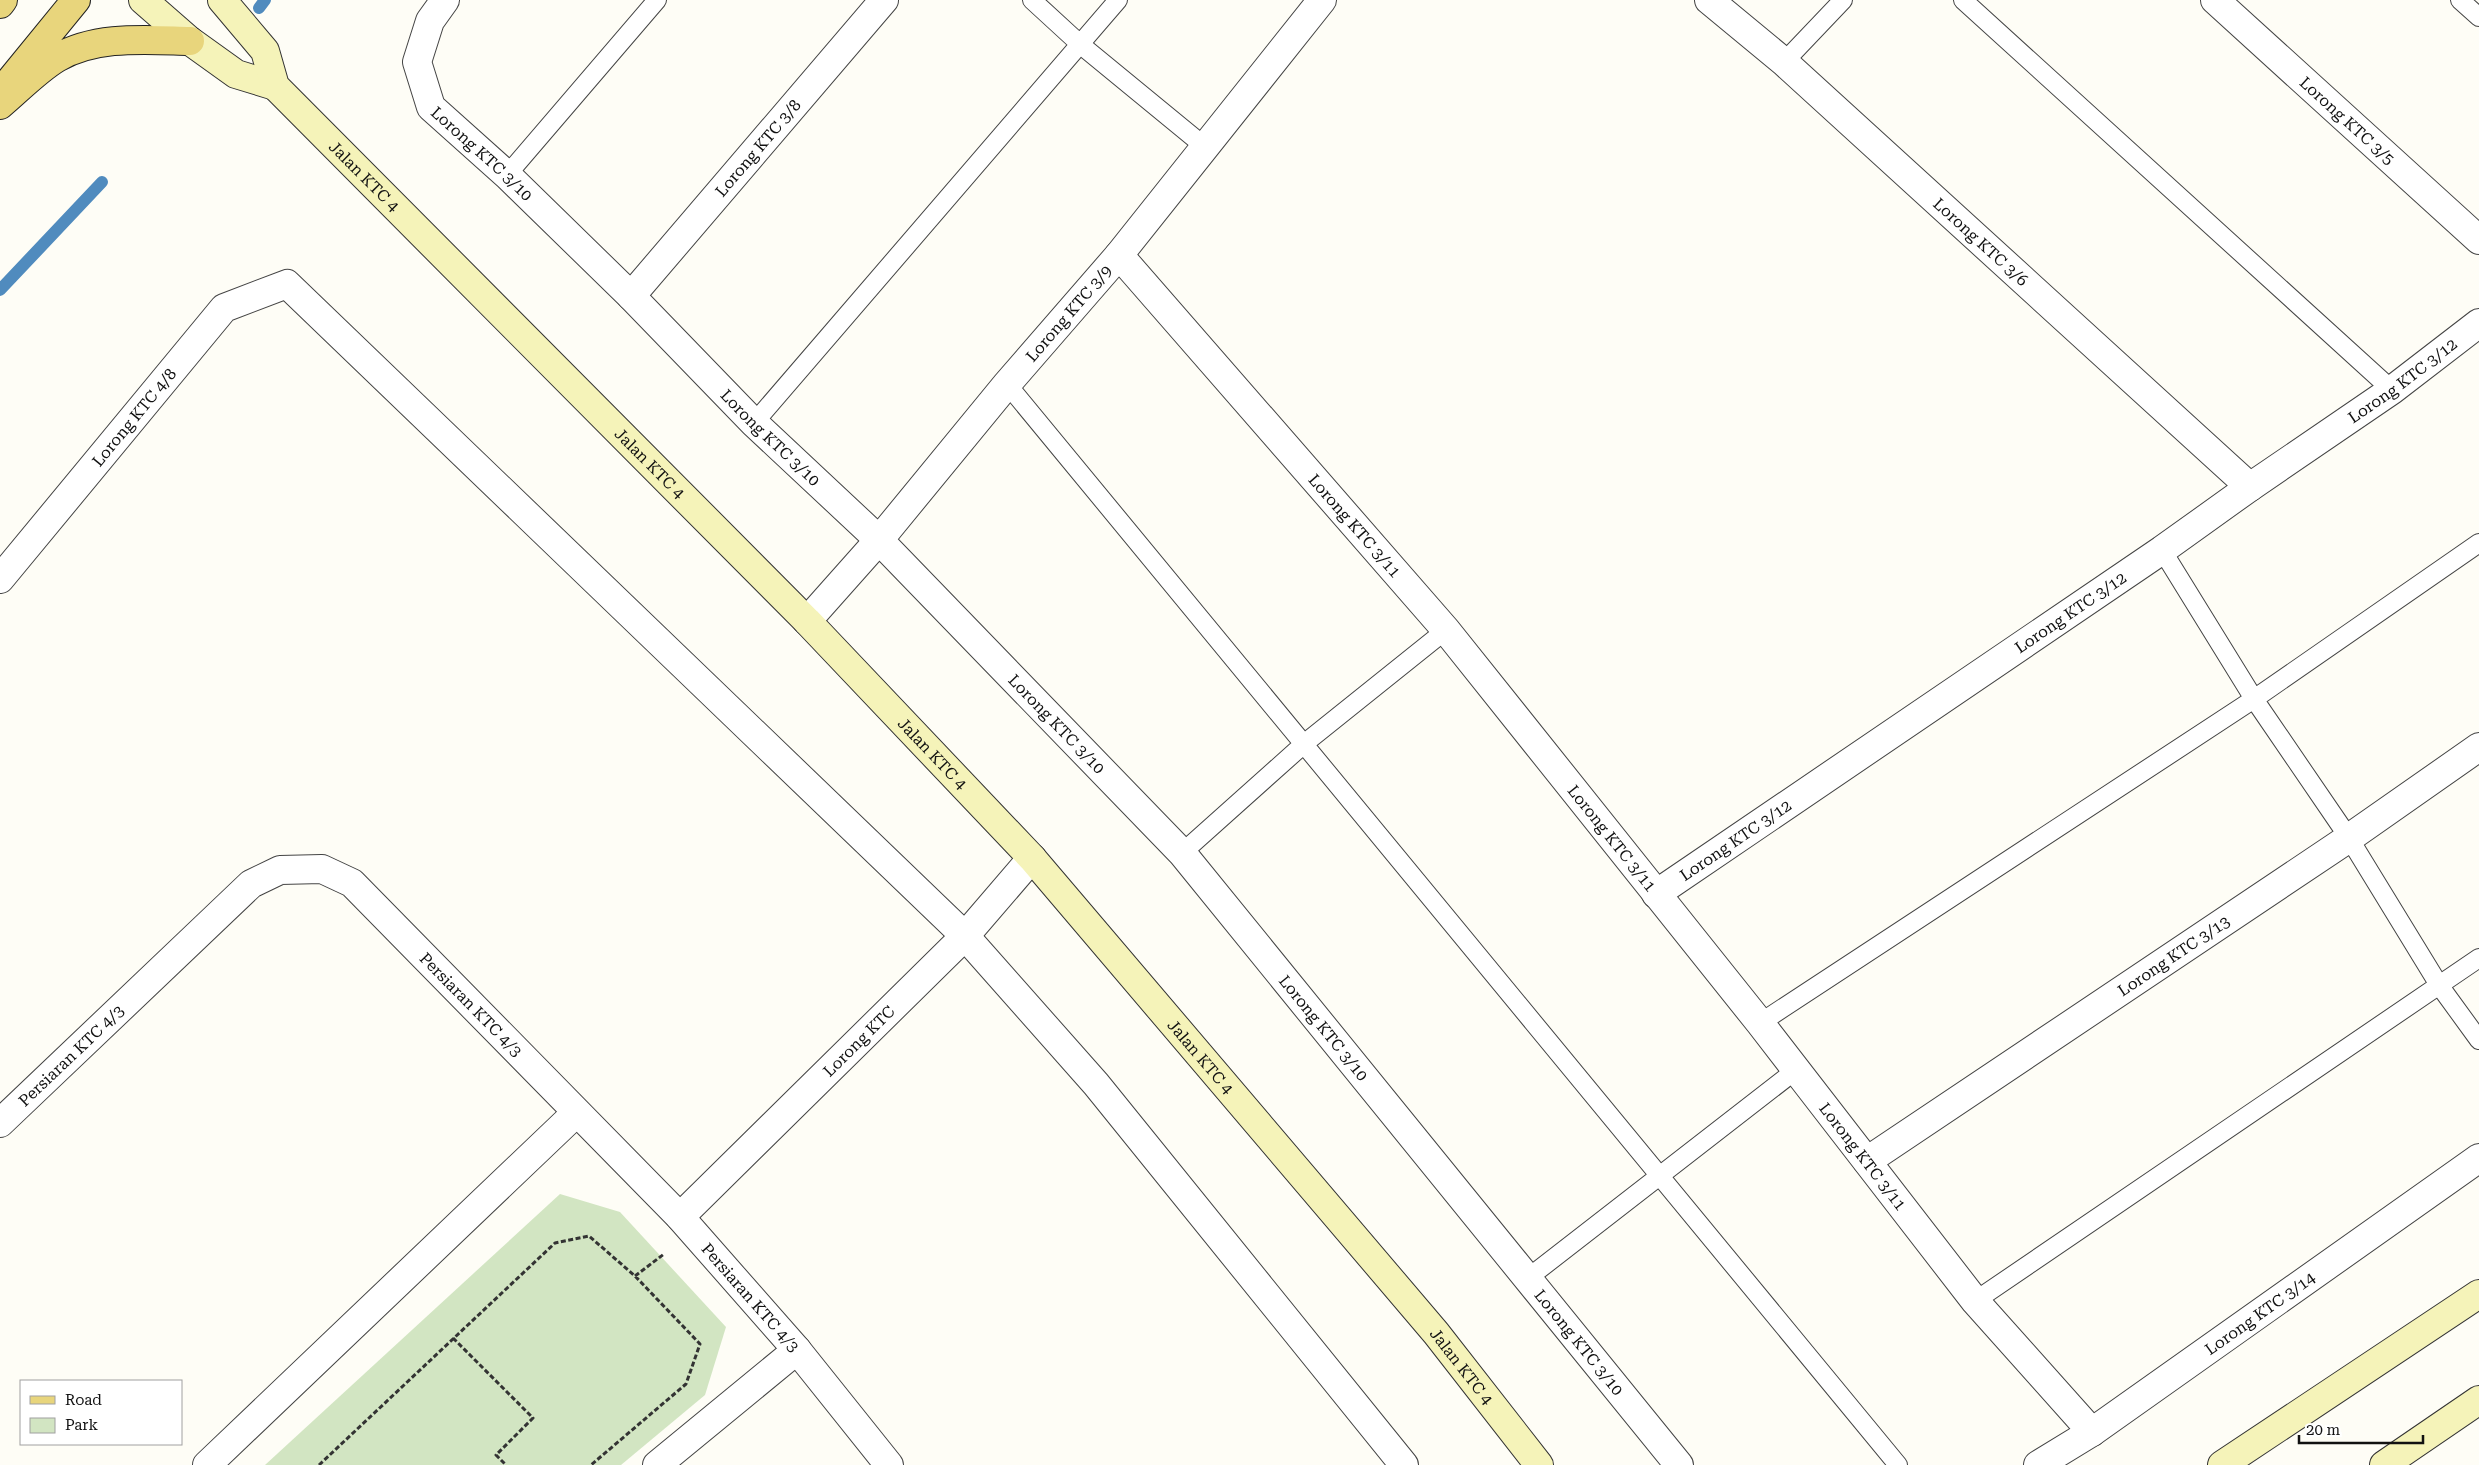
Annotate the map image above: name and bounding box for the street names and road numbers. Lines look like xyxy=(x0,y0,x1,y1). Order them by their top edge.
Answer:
street label: Lorong KTC 3/5 xyxy=(2296,73,2399,169)
street label: Lorong KTC 3/8 xyxy=(711,96,805,201)
street label: Lorong KTC 3/10 xyxy=(427,103,536,205)
street label: Jalan KTC 4 xyxy=(325,137,403,216)
street label: Lorong KTC 3/6 xyxy=(1929,194,2032,290)
street label: Lorong KTC 3/9 xyxy=(1022,261,1116,366)
street label: Lorong KTC 3/12 xyxy=(2345,334,2461,427)
street label: Lorong KTC 4/8 xyxy=(88,364,180,470)
street label: Lorong KTC 3/10 xyxy=(717,386,824,490)
street label: Jalan KTC 4 xyxy=(611,424,689,503)
street label: Lorong KTC 3/11 xyxy=(1304,470,1405,581)
street label: Lorong KTC 3/12 xyxy=(2011,568,2130,657)
street label: Lorong KTC 3/10 xyxy=(1004,671,1109,778)
street label: Jalan KTC 4 xyxy=(894,714,971,793)
street label: Lorong KTC 3/11 xyxy=(1564,782,1660,895)
street label: Lorong KTC 3/12 xyxy=(1676,796,1795,885)
street label: Lorong KTC 3/13 xyxy=(2114,912,2233,1000)
street label: Persiaran KTC 4/3 xyxy=(416,949,526,1061)
street label: Lorong KTC 3/10 xyxy=(1275,971,1372,1085)
street label: Persiaran KTC 4/3 xyxy=(15,1001,128,1110)
street label: Lorong KTC xyxy=(819,1002,899,1081)
street label: Jalan KTC 4 xyxy=(1164,1016,1237,1098)
street label: Lorong KTC 3/11 xyxy=(1815,1099,1910,1214)
street label: Persiaran KTC 4/3 xyxy=(697,1239,803,1356)
street label: Lorong KTC 3/14 xyxy=(2201,1268,2319,1359)
street label: Lorong KTC 3/10 xyxy=(1530,1286,1627,1399)
street label: Jalan KTC 4 xyxy=(1426,1324,1497,1408)

